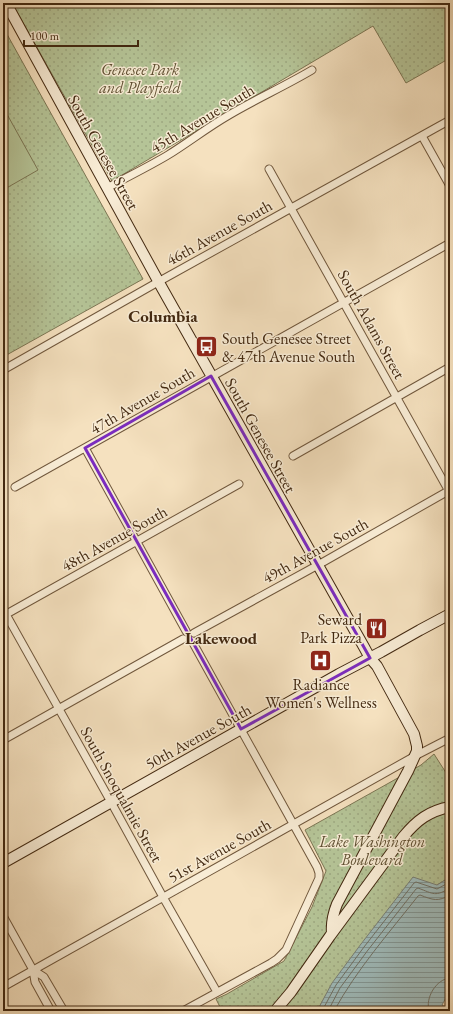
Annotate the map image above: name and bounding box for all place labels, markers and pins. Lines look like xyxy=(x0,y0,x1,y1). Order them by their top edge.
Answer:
place label: South Genesee Street & 47th Avenue South xyxy=(222,328,355,367)
bus stop icon: South Genesee Street & 47th Avenue South xyxy=(193,334,219,360)
place label: Seward Park Pizza xyxy=(300,609,363,648)
restaurant icon: Seward Park Pizza xyxy=(364,615,390,641)
hospital icon: Radiance Women's Wellness xyxy=(308,647,334,673)
place label: Radiance Women's Wellness xyxy=(265,674,377,713)

